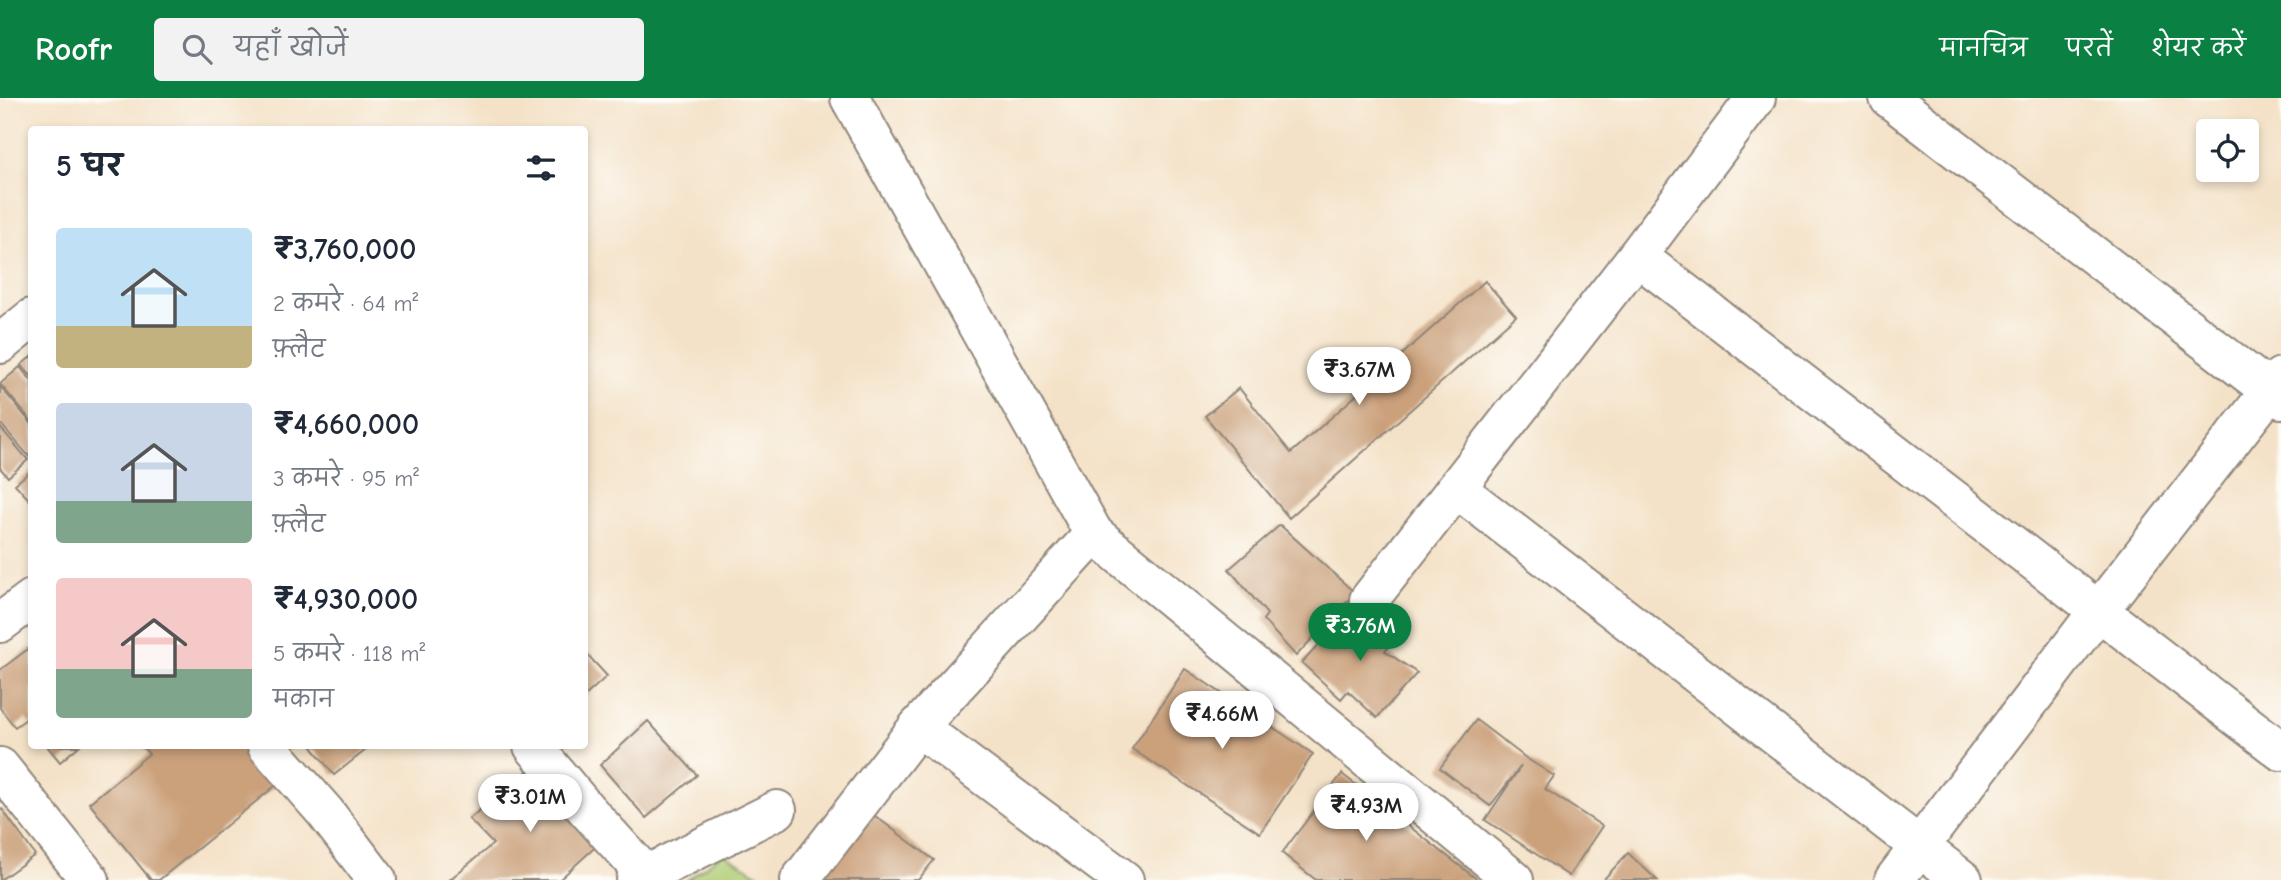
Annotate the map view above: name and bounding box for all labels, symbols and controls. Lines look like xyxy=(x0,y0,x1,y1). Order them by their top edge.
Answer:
search box xyxy=(154,18,644,81)
text: Roofr xyxy=(35,30,112,68)
icon: search xyxy=(178,30,216,68)
text: यहाँ खोजें xyxy=(234,33,348,63)
text: मानचित्र xyxy=(1940,34,2028,62)
text: परतें xyxy=(2066,34,2113,62)
text: शेयर करें xyxy=(2151,34,2246,62)
map controls xyxy=(2196,119,2259,182)
button: locate xyxy=(2196,119,2259,182)
text: 5 घर xyxy=(56,149,123,184)
icon: filters xyxy=(522,149,560,187)
text: ₹3,760,000 xyxy=(273,232,416,267)
icon: home xyxy=(112,256,196,340)
text: 2 कमरे · 64 m² xyxy=(273,290,418,317)
text: फ़्लैट xyxy=(273,336,325,363)
pin: ₹3.67M xyxy=(1302,348,1416,407)
text: ₹3.67M xyxy=(1323,356,1395,383)
text: ₹4,660,000 xyxy=(273,407,419,442)
icon: home xyxy=(112,431,196,515)
text: 3 कमरे · 95 m² xyxy=(273,465,419,492)
text: फ़्लैट xyxy=(273,511,325,538)
text: ₹4,930,000 xyxy=(273,582,418,617)
pin: ₹3.76M xyxy=(1303,603,1417,663)
icon: home xyxy=(112,606,196,690)
text: ₹3.76M xyxy=(1324,612,1396,639)
text: 5 कमरे · 118 m² xyxy=(273,640,425,667)
text: मकान xyxy=(273,686,334,713)
pin: ₹4.66M xyxy=(1165,692,1279,751)
text: ₹4.66M xyxy=(1185,700,1259,727)
pin: ₹3.01M xyxy=(473,774,587,834)
text: ₹3.01M xyxy=(494,783,566,810)
pin: ₹4.93M xyxy=(1309,784,1423,843)
text: ₹4.93M xyxy=(1330,792,1402,819)

